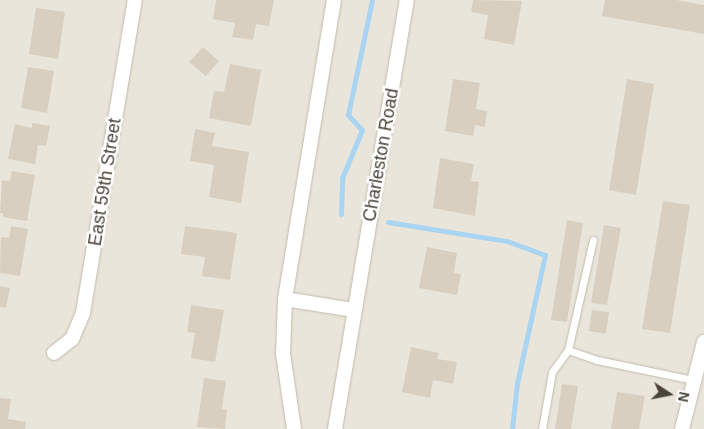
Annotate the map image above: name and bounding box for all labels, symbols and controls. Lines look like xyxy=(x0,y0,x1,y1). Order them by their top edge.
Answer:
street label: Charleston Road xyxy=(359,87,403,223)
street label: East 59th Street xyxy=(84,117,126,247)
north arrow xyxy=(644,369,694,419)
text: N xyxy=(675,390,693,403)

